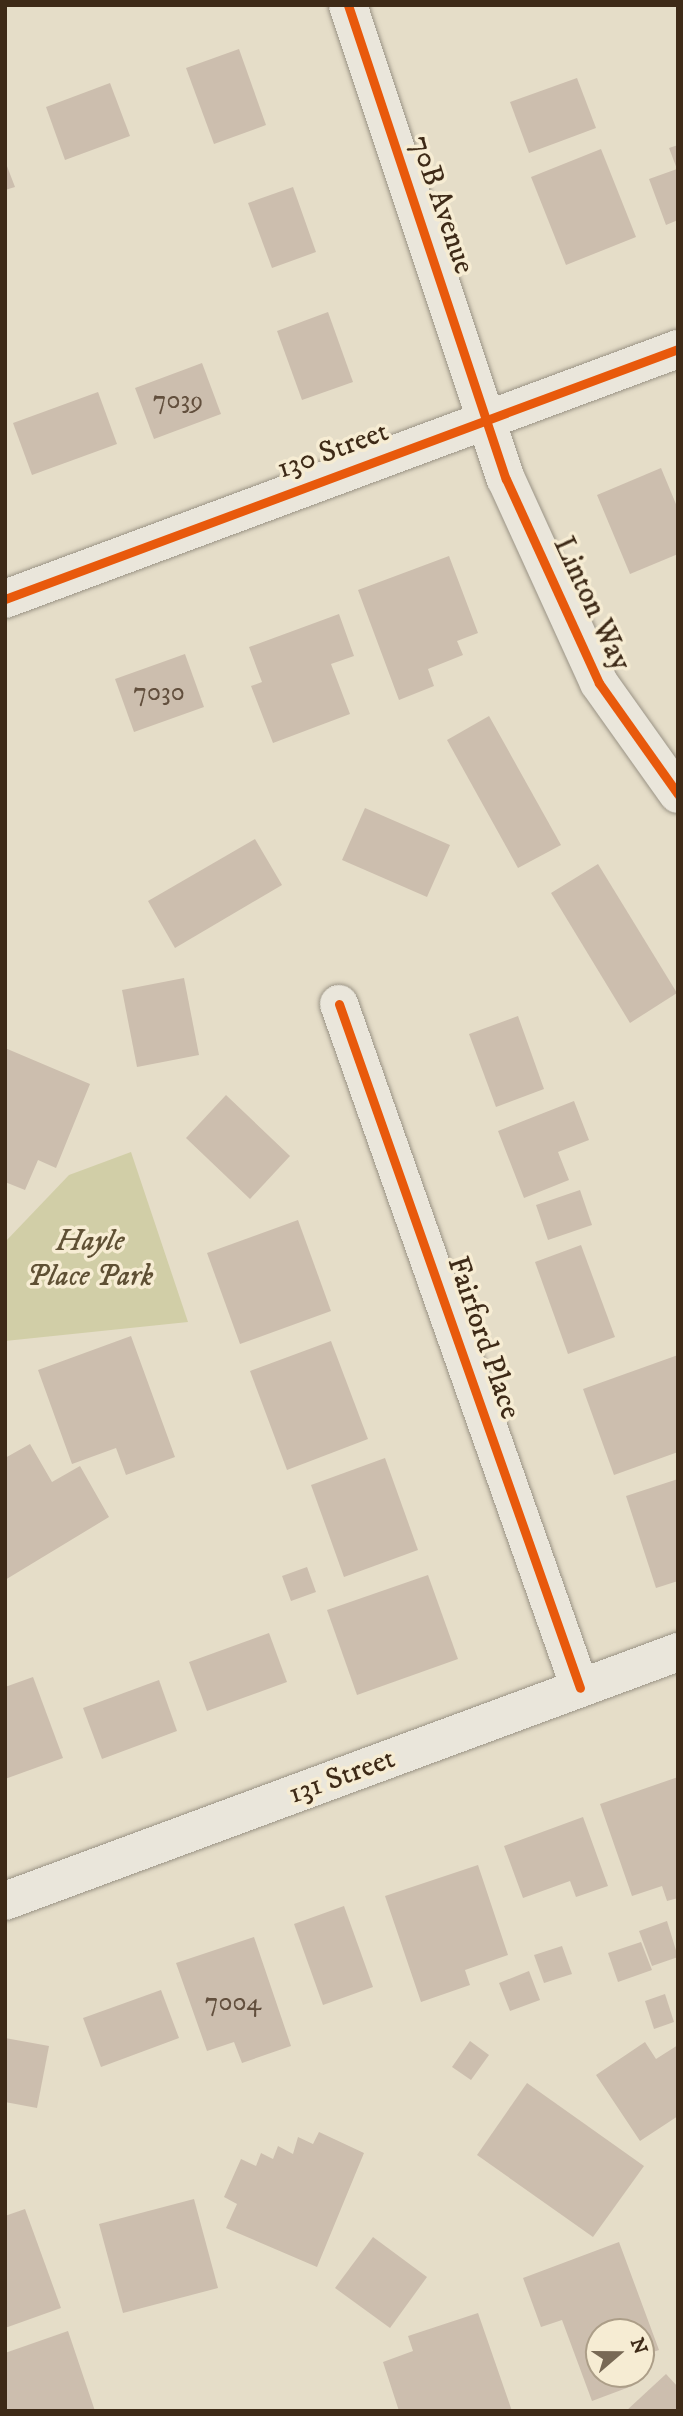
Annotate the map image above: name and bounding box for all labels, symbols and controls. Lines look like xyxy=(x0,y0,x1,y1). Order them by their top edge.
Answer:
street label: 70B Avenue xyxy=(401,131,481,279)
house number: 7039 xyxy=(153,385,203,417)
street label: 130 Street xyxy=(272,414,394,488)
street label: Linton Way xyxy=(544,531,638,677)
house number: 7030 xyxy=(133,677,185,709)
park label: Hayle Place Park xyxy=(27,1224,153,1294)
street label: Fairford Place xyxy=(438,1252,528,1424)
street label: 131 Street xyxy=(284,1741,400,1813)
house number: 7004 xyxy=(205,1987,261,2019)
north arrow xyxy=(585,2318,655,2388)
text: N xyxy=(625,2335,652,2358)

